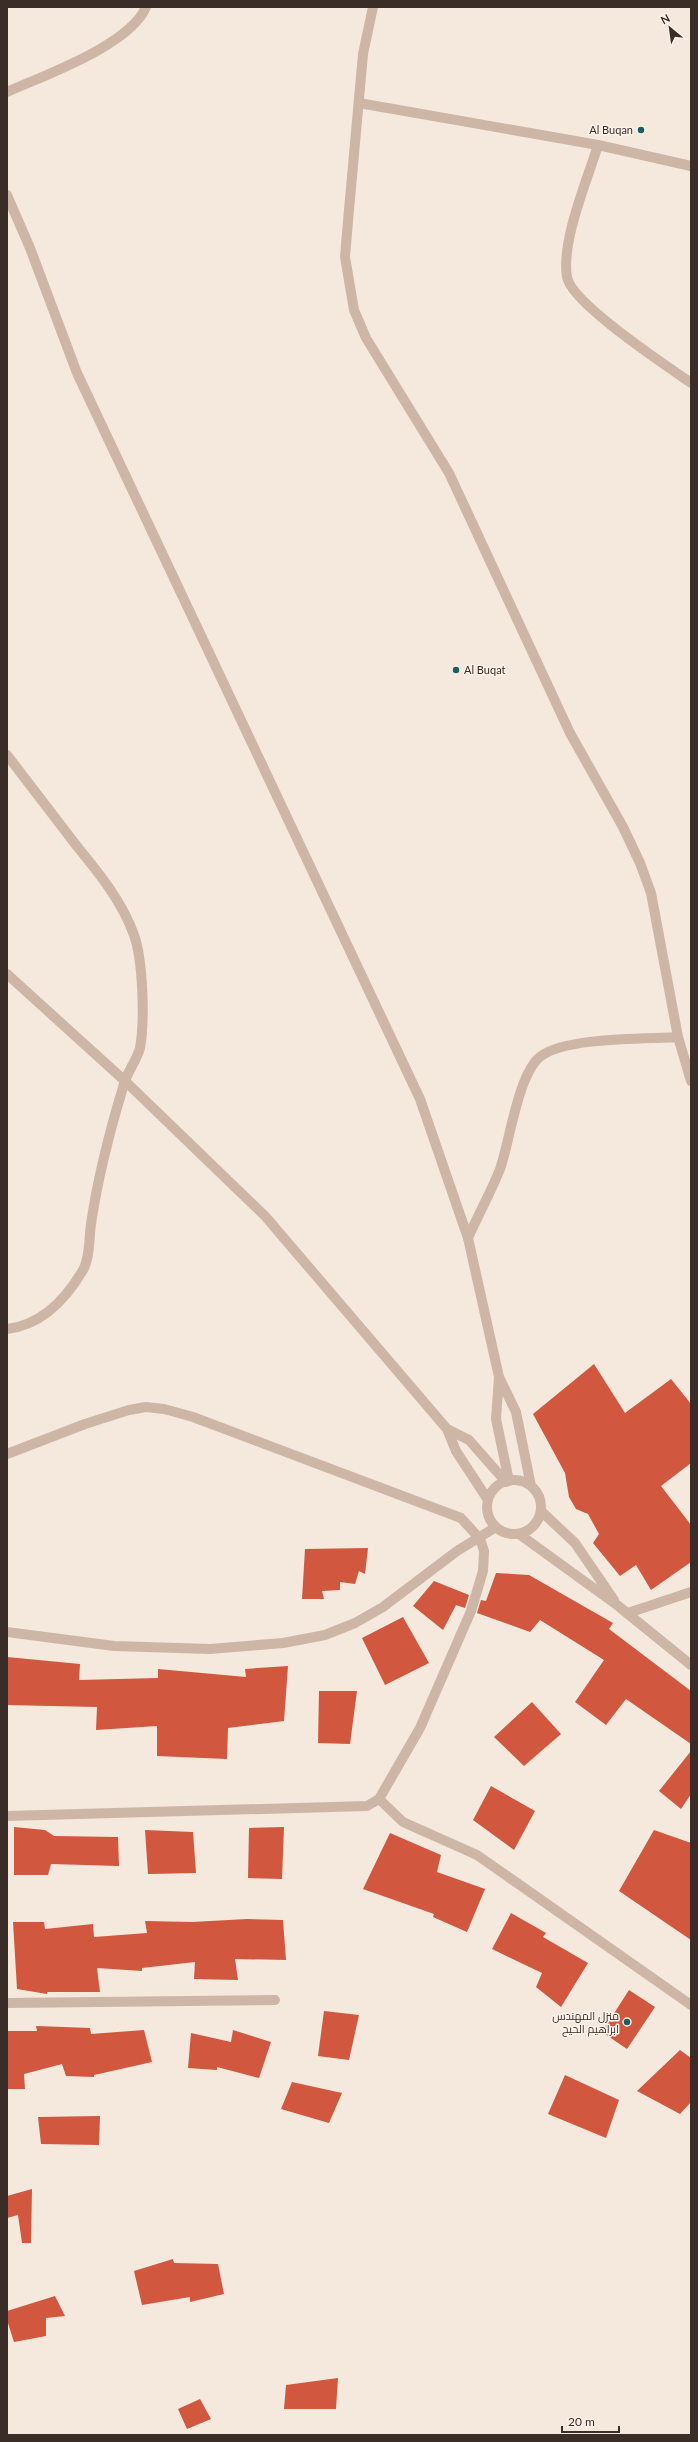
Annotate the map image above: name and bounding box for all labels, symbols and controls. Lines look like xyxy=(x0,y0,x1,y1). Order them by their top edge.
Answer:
north arrow xyxy=(650,8,690,48)
text: N xyxy=(658,11,672,27)
place label: Al Buqan xyxy=(589,123,633,136)
marker: Al Buqan xyxy=(636,125,646,135)
place label: Al Buqat xyxy=(464,663,506,676)
marker: Al Buqat xyxy=(451,665,461,675)
place label: منزل المهندس ابراهيم الحيح xyxy=(552,2009,619,2037)
marker: منزل المهندس ابراهيم الحيح xyxy=(622,2017,632,2027)
scale bar xyxy=(562,2408,619,2434)
text: 20 m xyxy=(568,2414,595,2429)

